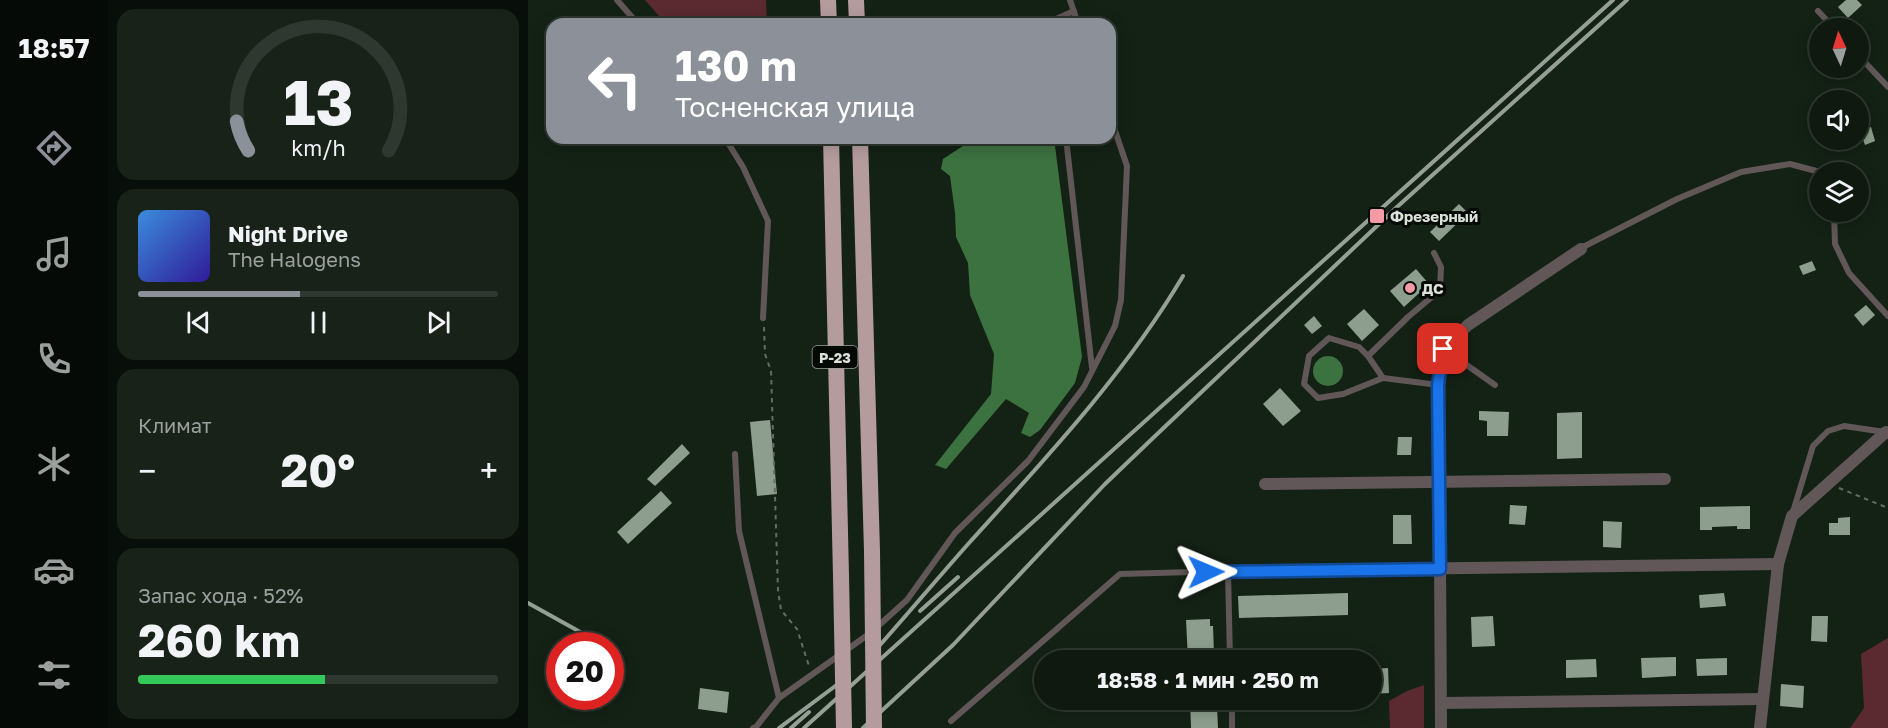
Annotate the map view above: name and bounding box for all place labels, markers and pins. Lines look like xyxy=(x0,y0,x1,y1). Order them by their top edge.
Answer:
marker: Фрезерный xyxy=(1368,207,1386,225)
place label: Фрезерный xyxy=(1390,207,1478,225)
place label: ДС xyxy=(1422,279,1444,297)
marker: ДС xyxy=(1403,281,1417,295)
pin xyxy=(1417,323,1468,374)

